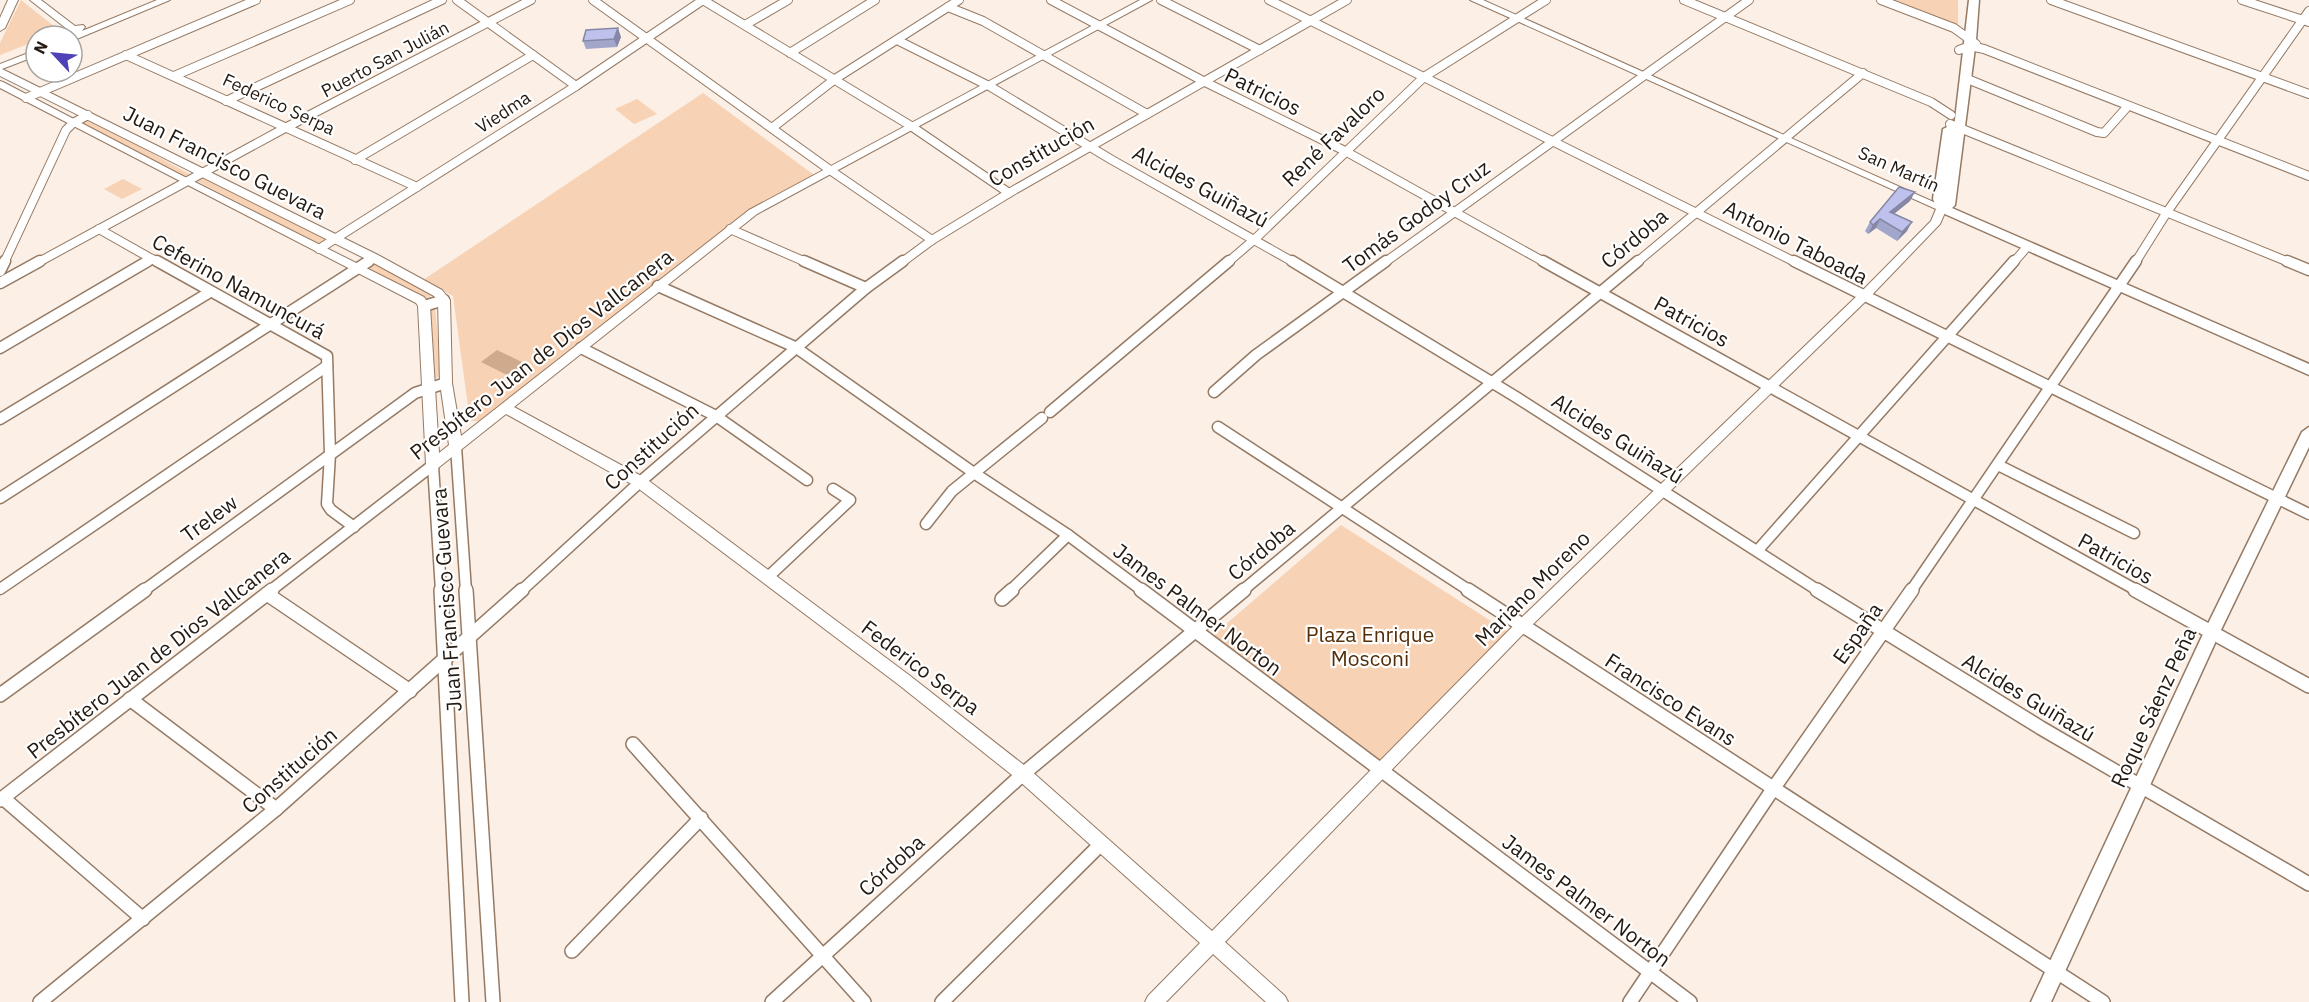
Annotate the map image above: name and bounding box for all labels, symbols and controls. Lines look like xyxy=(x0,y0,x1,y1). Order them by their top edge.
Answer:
street label: Puerto San Julián xyxy=(317,16,453,102)
north arrow xyxy=(24,24,84,84)
text: N xyxy=(29,38,52,57)
street label: Patricios xyxy=(1220,60,1306,122)
street label: Federico Serpa xyxy=(219,68,339,140)
street label: René Favaloro xyxy=(1275,80,1391,192)
street label: Viedma xyxy=(471,86,535,138)
street label: Juan Francisco Guevara xyxy=(119,99,331,225)
street label: Constitución xyxy=(983,109,1099,193)
street label: Alcides Guiñazú xyxy=(1128,138,1274,234)
street label: San Martín xyxy=(1855,141,1943,197)
street label: Tomás Godoy Cruz xyxy=(1337,153,1495,279)
street label: Antonio Taboada xyxy=(1719,194,1873,290)
street label: Córdoba xyxy=(1594,202,1674,274)
street label: Ceferino Namuncurá xyxy=(147,227,331,345)
street label: Presbítero Juan de Dios Vallcanera xyxy=(404,242,678,466)
street label: Patricios xyxy=(1649,289,1735,353)
street label: Alcides Guiñazú xyxy=(1547,386,1689,490)
street label: Constitución xyxy=(598,396,704,496)
street label: Juan Francisco Guevara xyxy=(424,487,468,713)
street label: Trelew xyxy=(175,488,243,548)
street label: Córdoba xyxy=(1221,514,1301,586)
street label: Mariano Moreno xyxy=(1468,524,1596,652)
street label: Patricios xyxy=(2073,526,2159,590)
street label: James Palmer Norton xyxy=(1108,536,1288,682)
street label: Presbítero Juan de Dios Vallcanera xyxy=(21,541,295,765)
street label: España xyxy=(1826,597,1888,669)
street label: Federico Serpa xyxy=(856,613,986,721)
park label: Plaza Enrique Mosconi xyxy=(1306,620,1434,672)
street label: Roque Sáenz Peña xyxy=(2104,622,2202,792)
street label: Francisco Evans xyxy=(1600,646,1742,752)
street label: Alcides Guiñazú xyxy=(1957,646,2101,748)
street label: Constitución xyxy=(235,721,343,819)
street label: James Palmer Norton xyxy=(1497,827,1677,973)
street label: Córdoba xyxy=(852,828,930,902)

